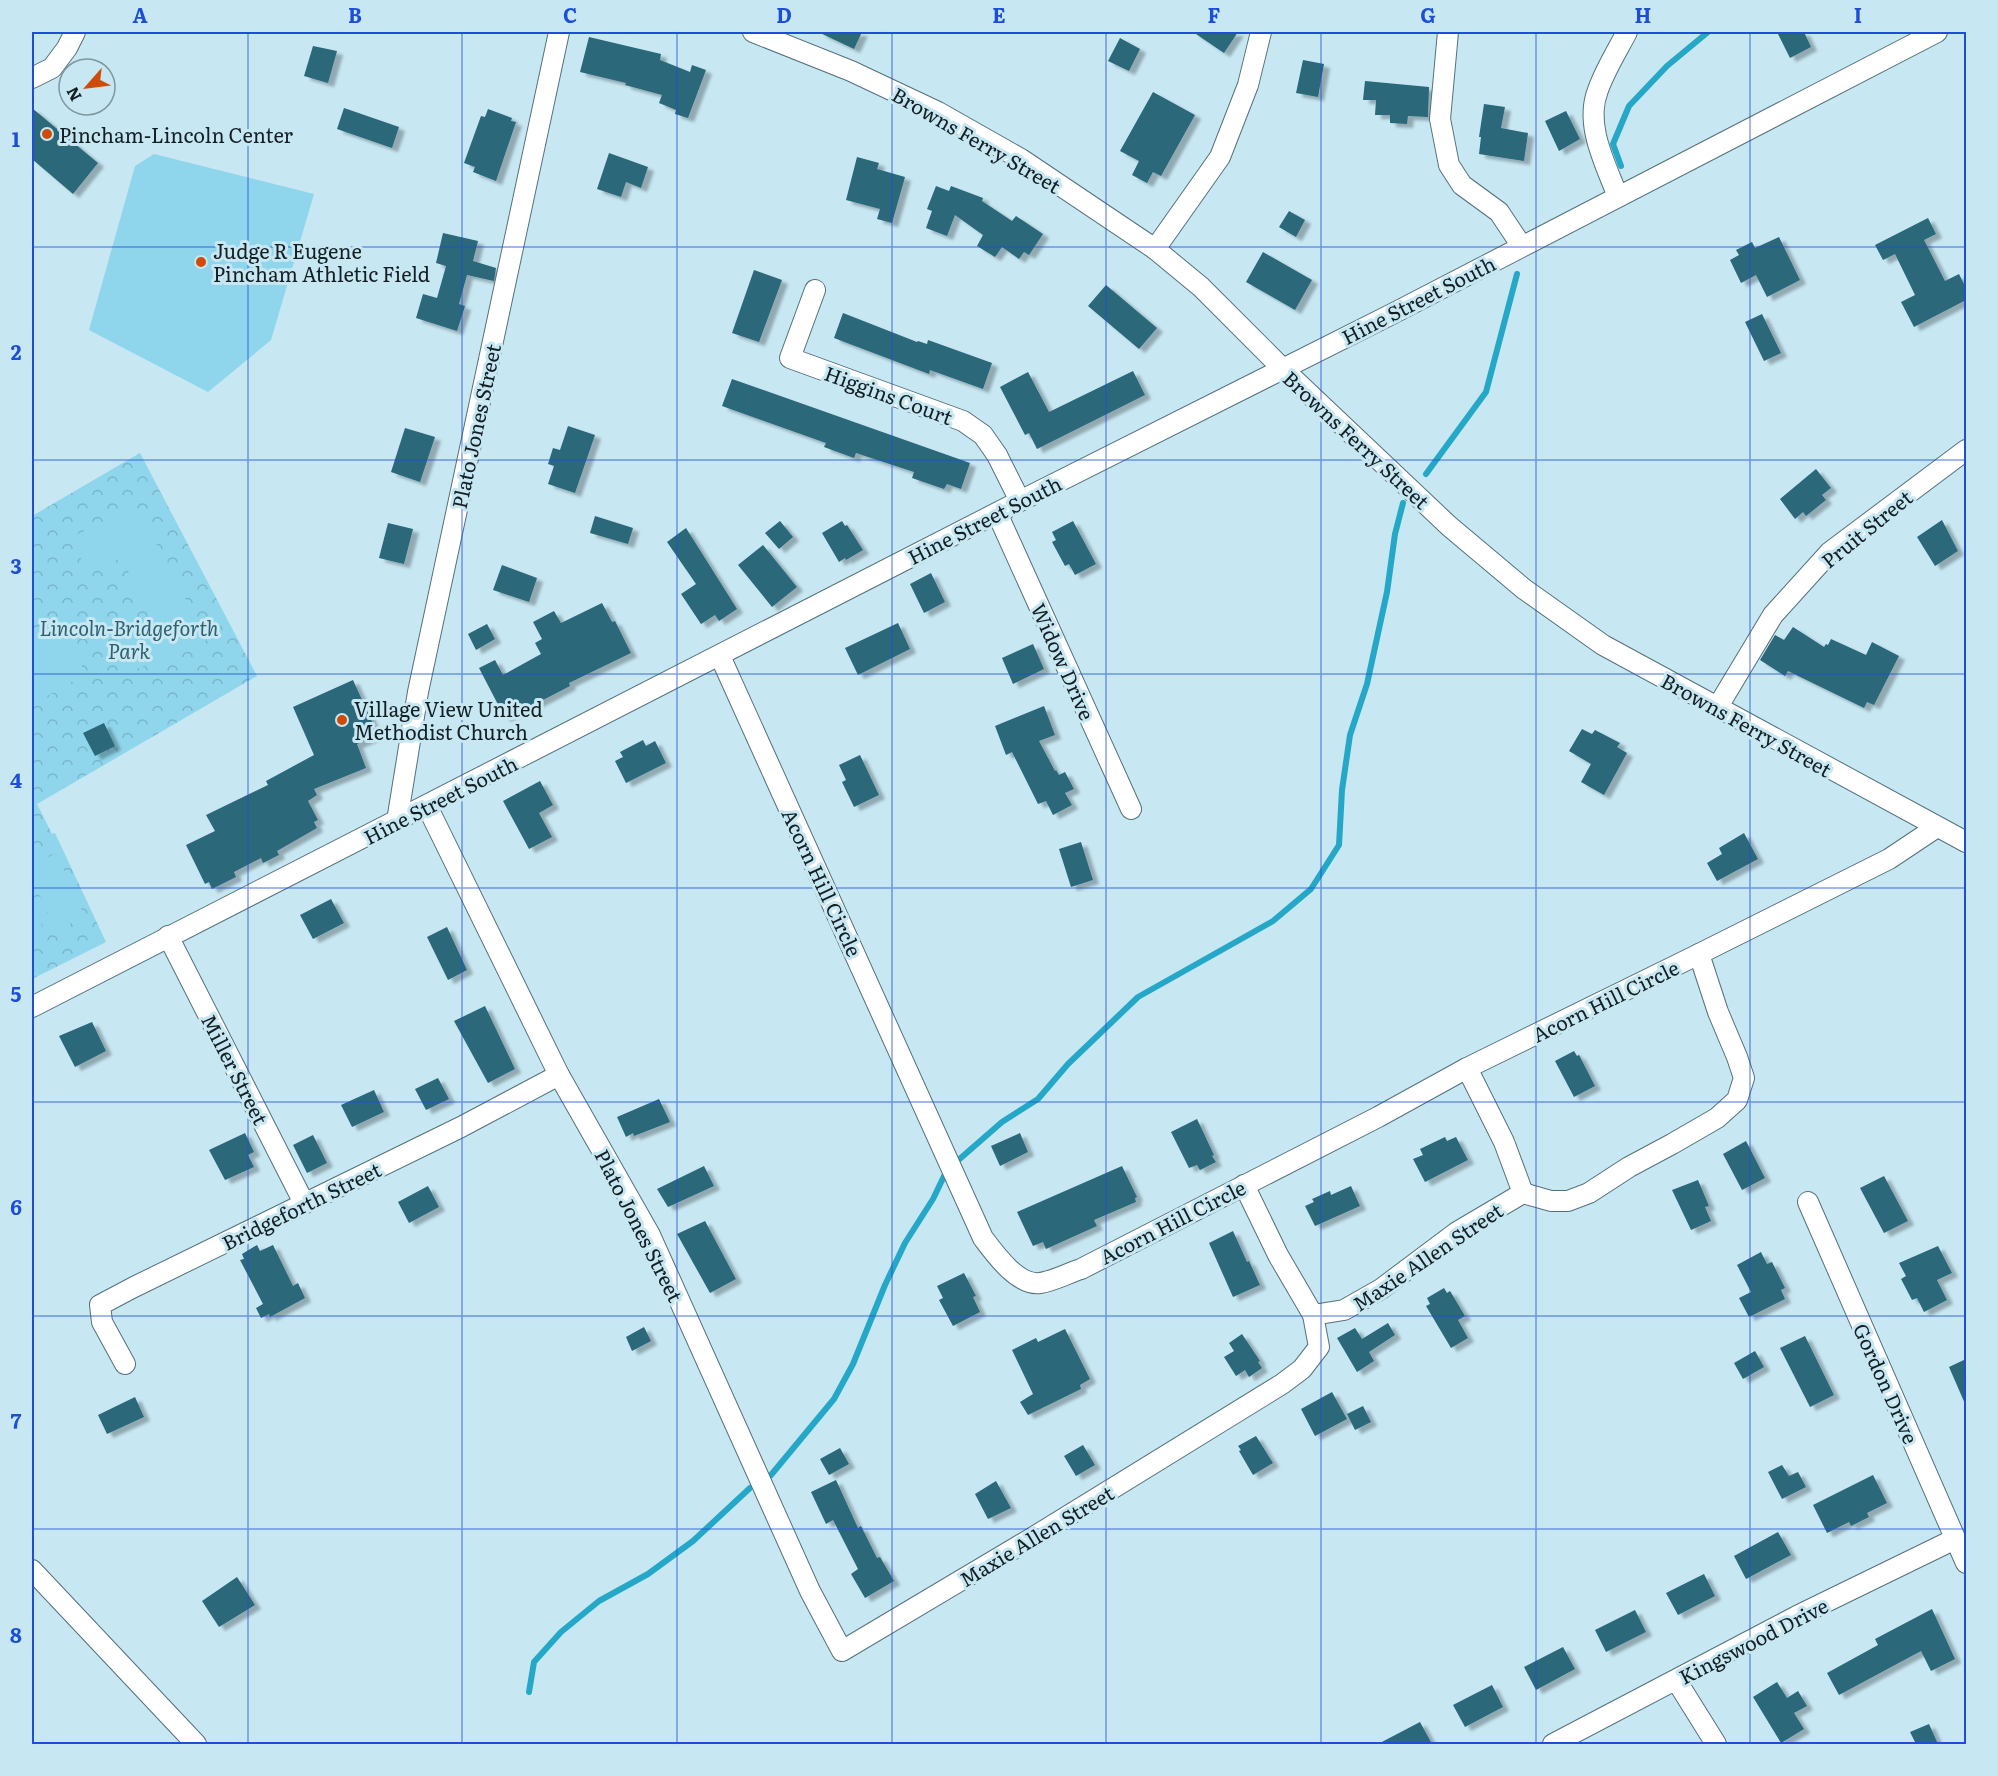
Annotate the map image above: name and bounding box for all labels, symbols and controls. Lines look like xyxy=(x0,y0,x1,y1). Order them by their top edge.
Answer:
text: A xyxy=(132,0,148,29)
text: B xyxy=(348,0,362,29)
text: C xyxy=(563,0,577,29)
text: D xyxy=(776,0,792,29)
text: E xyxy=(992,0,1006,29)
text: F xyxy=(1208,0,1221,29)
text: G xyxy=(1420,0,1436,29)
text: H xyxy=(1635,0,1651,29)
text: I xyxy=(1854,0,1862,29)
north arrow xyxy=(57,57,117,117)
street label: Browns Ferry Street xyxy=(887,78,1067,200)
text: N xyxy=(59,83,87,106)
place label: Pincham-Lincoln Center xyxy=(59,119,294,149)
text: 1 xyxy=(12,123,20,153)
marker: Pincham-Lincoln Center xyxy=(40,127,54,141)
place label: Judge R Eugene Pincham Athletic Field xyxy=(213,235,430,288)
street label: Hine Street South xyxy=(1336,247,1500,351)
marker: Judge R Eugene Pincham Athletic Field xyxy=(194,255,208,269)
text: 2 xyxy=(11,336,22,366)
street label: Plato Jones Street xyxy=(443,341,507,511)
street label: Higgins Court xyxy=(821,357,957,431)
street label: Browns Ferry Street xyxy=(1277,363,1437,515)
street label: Hine Street South xyxy=(902,467,1066,571)
street label: Pruit Street xyxy=(1814,482,1918,574)
text: 3 xyxy=(10,550,22,580)
street label: Widow Drive xyxy=(1025,598,1103,724)
park label: Lincoln-Bridgeforth Park xyxy=(39,612,219,665)
street label: Browns Ferry Street xyxy=(1656,665,1838,783)
place label: Village View United Methodist Church xyxy=(354,693,543,746)
marker: Village View United Methodist Church xyxy=(335,713,349,727)
street label: Hine Street South xyxy=(358,747,522,851)
text: 4 xyxy=(10,764,22,794)
street label: Acorn Hill Circle xyxy=(776,803,870,961)
street label: Acorn Hill Circle xyxy=(1526,951,1684,1049)
text: 5 xyxy=(11,978,22,1008)
street label: Miller Street xyxy=(195,1008,277,1130)
street label: Plato Jones Street xyxy=(589,1143,691,1307)
street label: Bridgeforth Street xyxy=(216,1153,386,1257)
street label: Acorn Hill Circle xyxy=(1094,1171,1250,1271)
text: 6 xyxy=(10,1191,22,1221)
street label: Maxie Allen Street xyxy=(1346,1195,1508,1317)
street label: Gordon Drive xyxy=(1847,1318,1927,1448)
text: 7 xyxy=(11,1405,22,1435)
street label: Maxie Allen Street xyxy=(953,1477,1119,1593)
street label: Kingswood Drive xyxy=(1673,1589,1833,1691)
text: 8 xyxy=(10,1619,22,1649)

